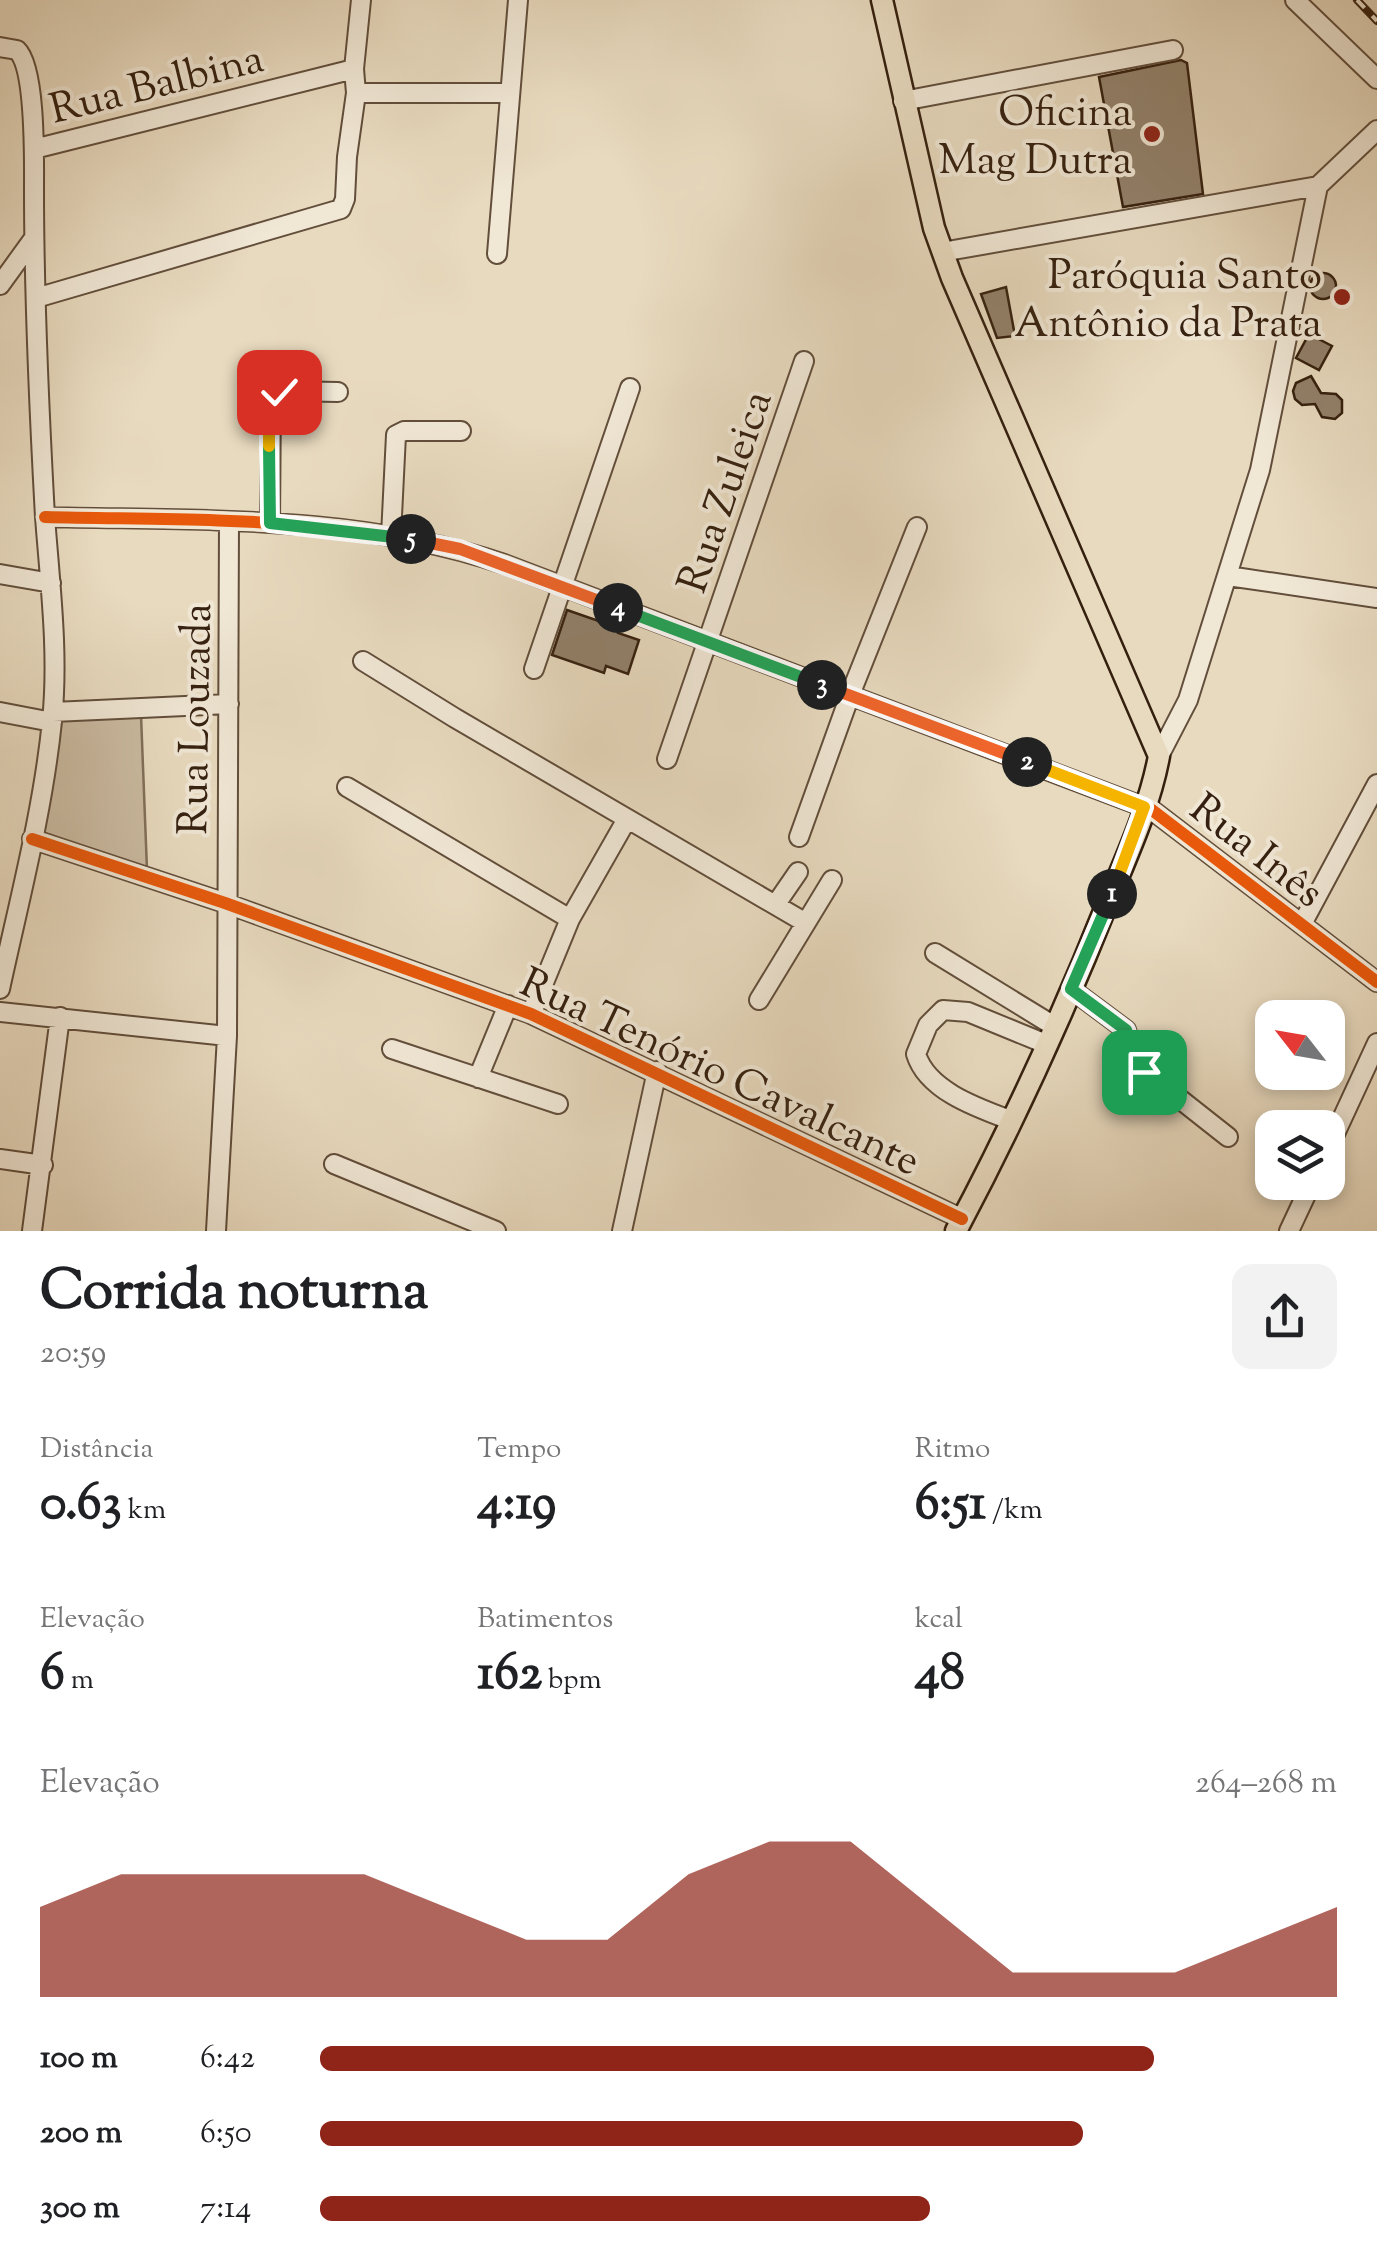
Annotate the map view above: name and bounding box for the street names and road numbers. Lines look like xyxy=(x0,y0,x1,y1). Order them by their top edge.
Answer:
street label: Rua Balbina xyxy=(44,31,270,142)
street label: Rua Zuleica xyxy=(665,383,790,602)
street label: Rua Louzada xyxy=(166,603,230,835)
street label: Rua Inês xyxy=(1175,781,1335,925)
street label: Rua Tenório Cavalcante xyxy=(509,955,929,1194)

